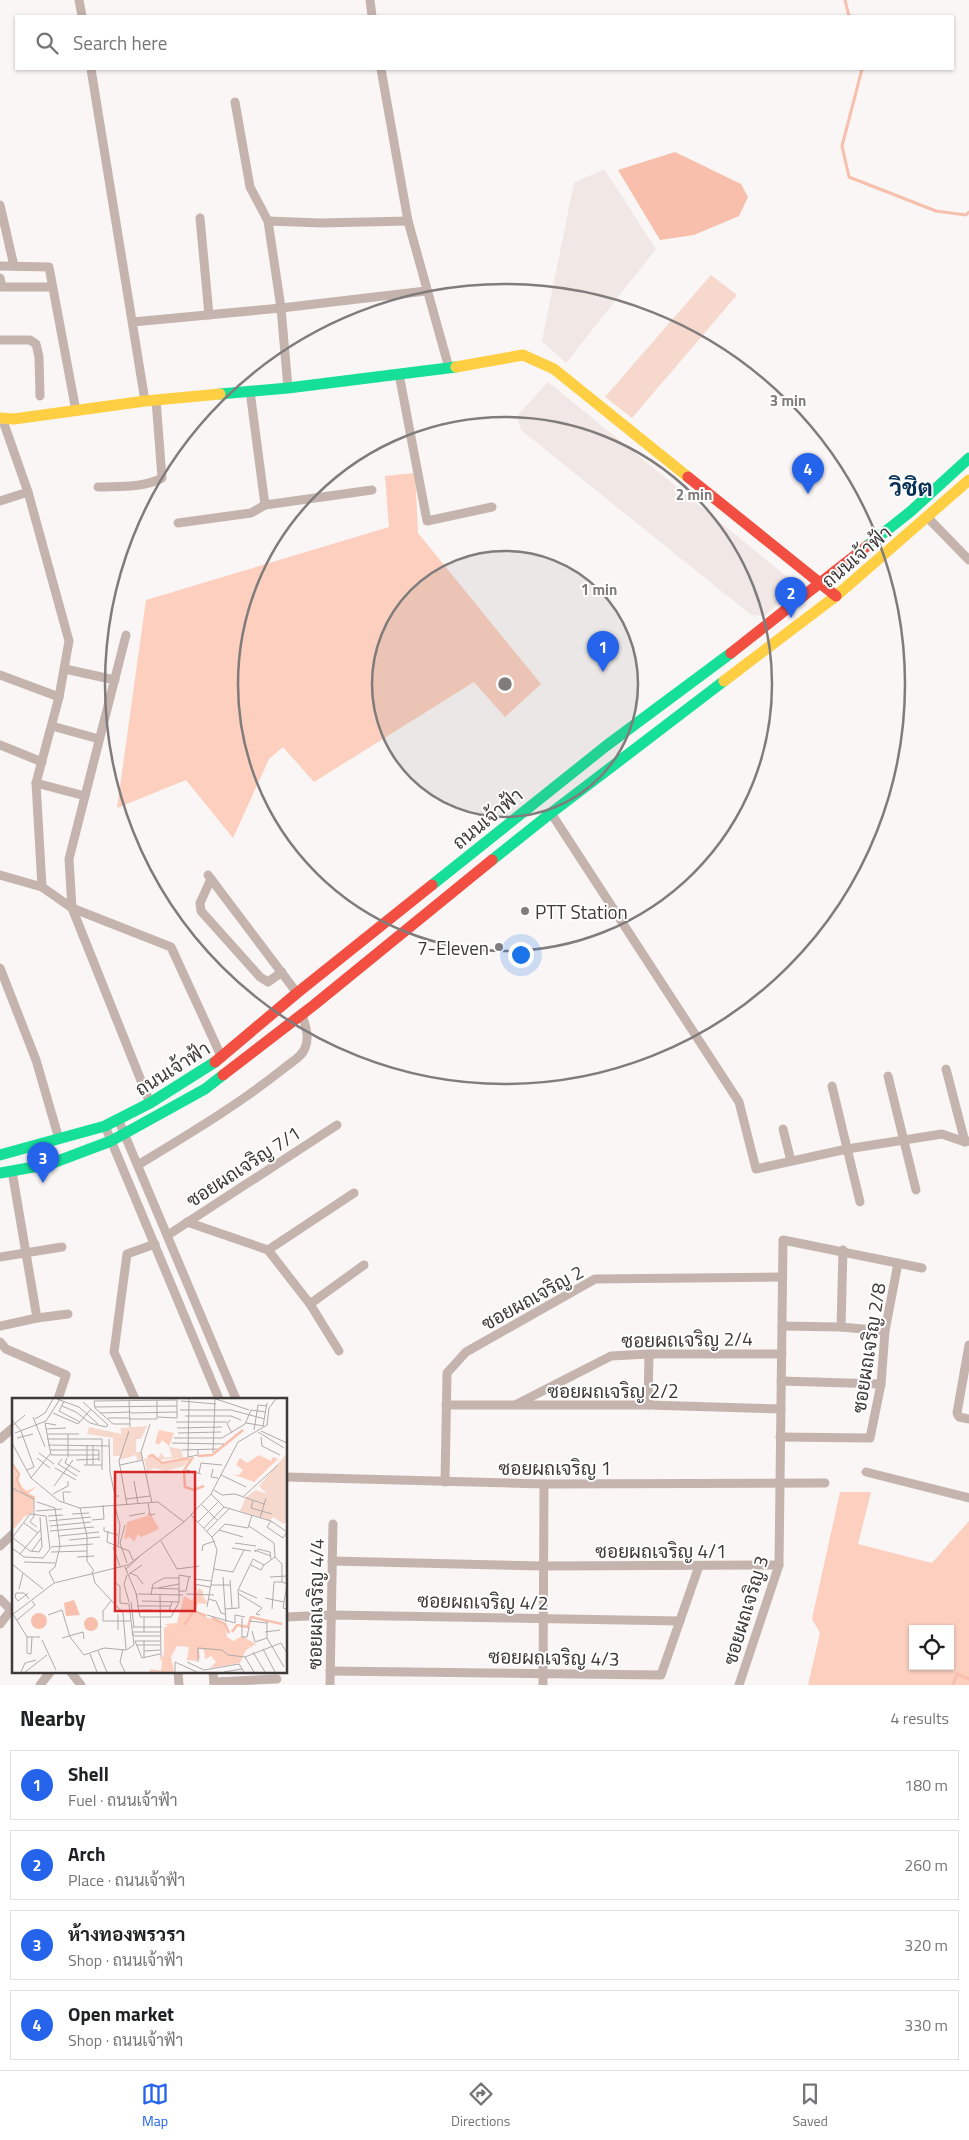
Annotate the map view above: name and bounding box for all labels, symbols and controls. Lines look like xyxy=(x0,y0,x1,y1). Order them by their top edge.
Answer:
search box xyxy=(15,15,954,70)
text: Search here xyxy=(73,28,167,57)
icon: search xyxy=(33,29,61,57)
text: 3 min xyxy=(770,389,806,412)
pin: 4 xyxy=(792,453,824,494)
district label: วิชิต xyxy=(888,469,933,505)
text: 2 min xyxy=(676,483,712,506)
street label: ถนนเจ้าฟ้า xyxy=(815,518,897,594)
pin: 2 xyxy=(775,577,807,618)
text: 1 min xyxy=(581,578,617,601)
pin: 1 xyxy=(587,631,619,672)
centre of rings xyxy=(496,675,514,693)
street label: ถนนเจ้าฟ้า xyxy=(445,780,529,856)
place label: PTT Station xyxy=(535,897,628,926)
marker: PTT Station xyxy=(519,905,531,917)
place label: 7-Eleven xyxy=(417,933,489,962)
marker: 7-Eleven xyxy=(493,941,505,953)
your location xyxy=(508,942,534,968)
street label: ถนนเจ้าฟ้า xyxy=(129,1033,215,1103)
street label: ซอยผถเจริญ 7/1 xyxy=(180,1118,306,1214)
pin: 3 xyxy=(27,1142,59,1183)
street label: ซอยผถเจริญ 2 xyxy=(476,1257,588,1337)
street label: ซอยผถเจริญ 2/8 xyxy=(843,1281,893,1415)
street label: ซอยผถเจริญ 2/4 xyxy=(621,1323,753,1355)
street label: ซอยผถเจริญ 2/2 xyxy=(547,1376,679,1405)
inset map xyxy=(12,1398,288,1672)
street label: ซอยผถเจริญ 1 xyxy=(499,1453,611,1482)
street label: ซอยผถเจริญ 4/1 xyxy=(595,1536,727,1565)
street label: ซอยผถเจริญ 4/4 xyxy=(299,1538,331,1670)
street label: ซอยผถเจริญ 3 xyxy=(715,1552,775,1668)
street label: ซอยผถเจริญ 4/2 xyxy=(417,1585,549,1617)
map controls xyxy=(909,1625,954,1670)
button: locate xyxy=(909,1625,954,1670)
street label: ซอยผถเจริญ 4/3 xyxy=(488,1641,620,1673)
text: Nearby xyxy=(20,1702,85,1734)
text: 4 results xyxy=(890,1706,949,1730)
text: Shell xyxy=(68,1759,109,1788)
text: 1 xyxy=(33,1773,41,1797)
text: 180 m xyxy=(904,1773,948,1797)
text: Fuel · ถนนเจ้าฟ้า xyxy=(68,1788,178,1812)
text: Arch xyxy=(68,1839,106,1868)
text: 2 xyxy=(33,1853,41,1877)
text: 260 m xyxy=(904,1853,948,1877)
text: Place · ถนนเจ้าฟ้า xyxy=(68,1868,185,1892)
text: ห้างทองพรวรา xyxy=(68,1919,185,1948)
text: 3 xyxy=(33,1933,41,1957)
text: 320 m xyxy=(904,1933,948,1957)
text: Shop · ถนนเจ้าฟ้า xyxy=(68,1948,183,1972)
text: Open market xyxy=(68,1999,174,2028)
text: 4 xyxy=(33,2013,41,2037)
text: 330 m xyxy=(904,2013,948,2037)
text: Shop · ถนนเจ้าฟ้า xyxy=(68,2028,183,2052)
tab: Map xyxy=(141,2080,169,2131)
tab: Directions xyxy=(451,2080,510,2131)
tab: Saved xyxy=(792,2080,828,2131)

